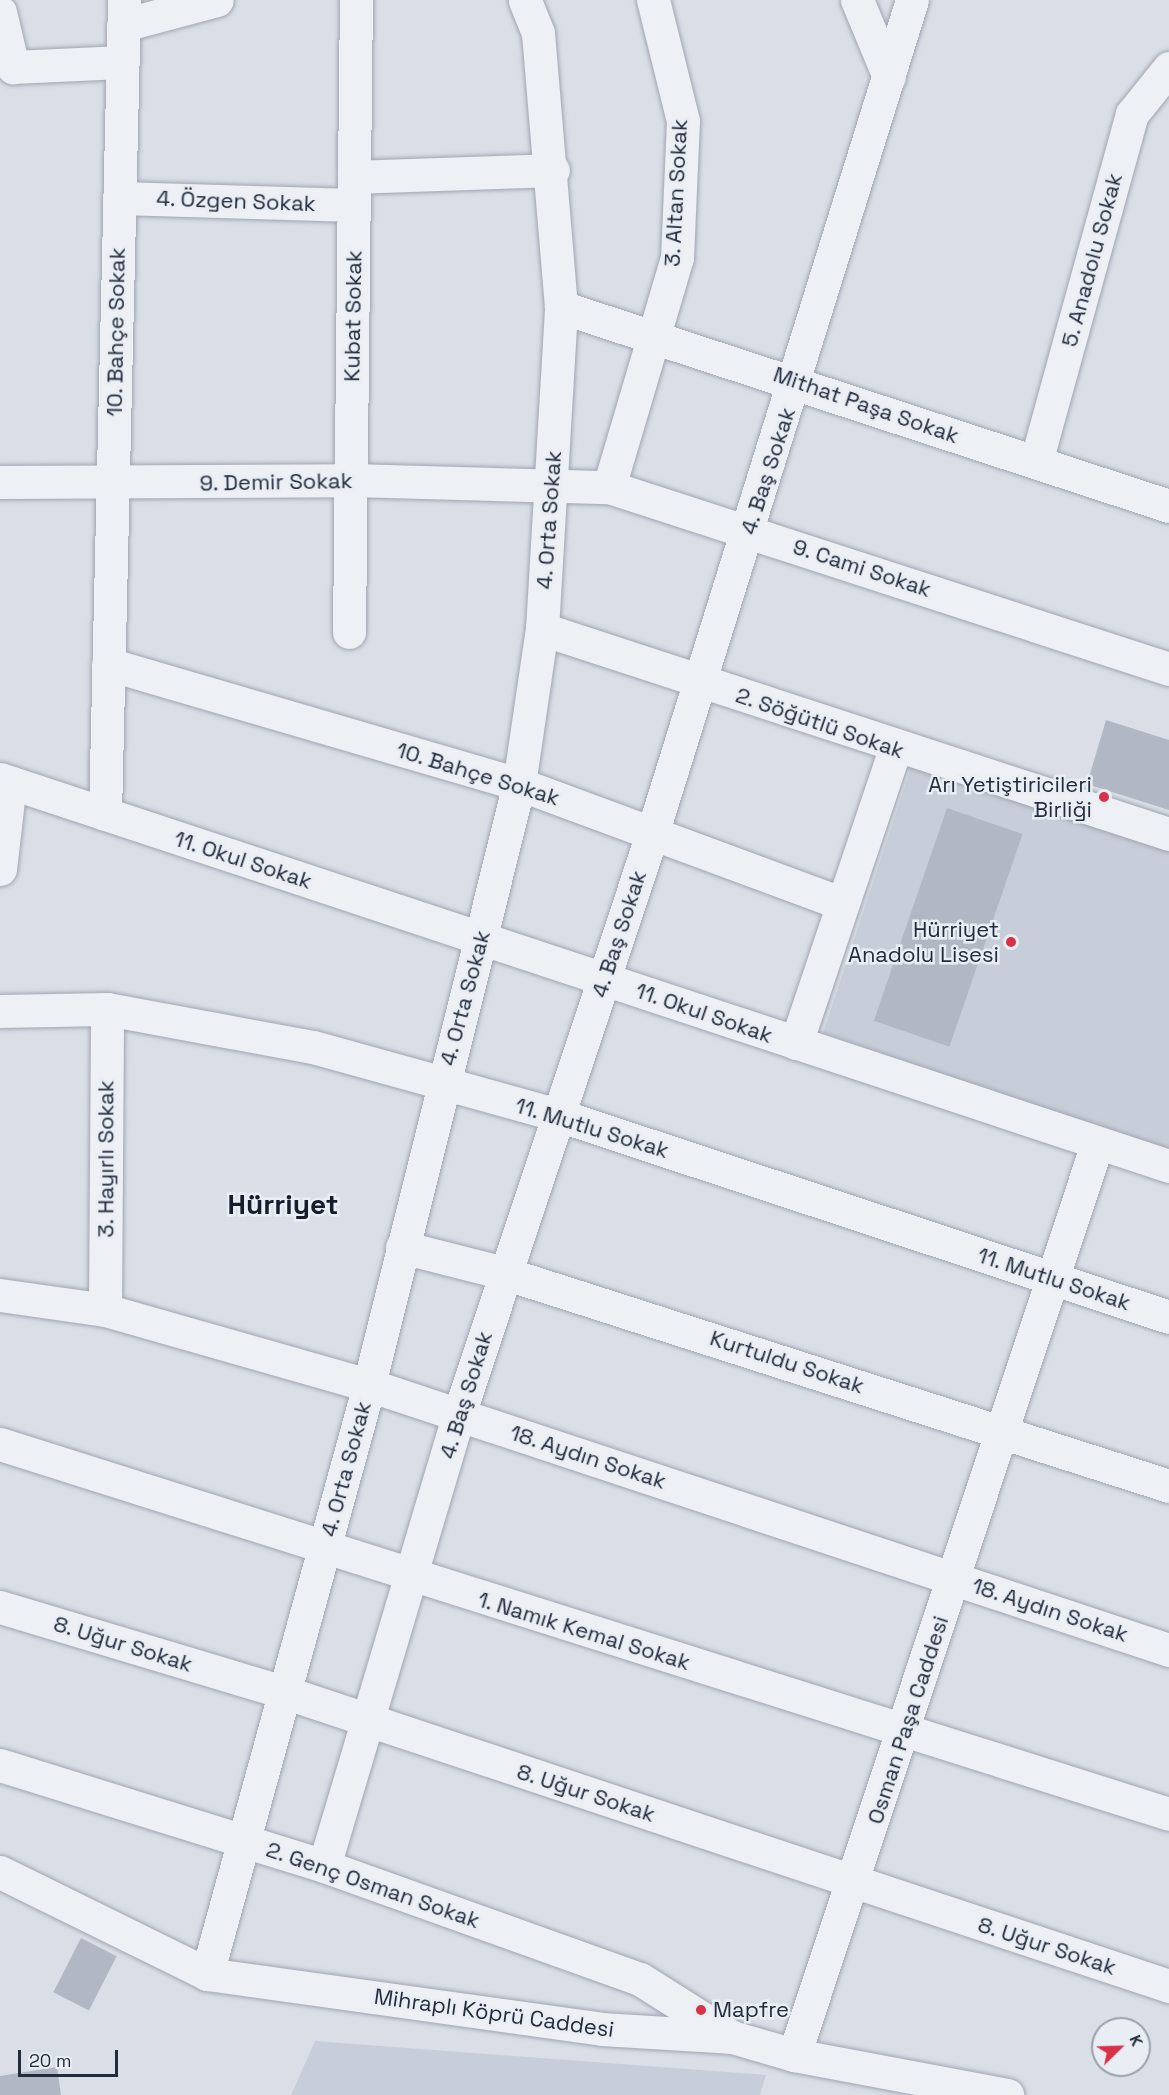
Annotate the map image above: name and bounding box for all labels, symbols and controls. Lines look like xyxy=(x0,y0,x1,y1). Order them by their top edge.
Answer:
street label: 3. Altan Sokak xyxy=(659,118,693,268)
street label: 5. Anadolu Sokak xyxy=(1056,170,1128,350)
street label: 4. Özgen Sokak xyxy=(156,185,316,217)
street label: 10. Bahçe Sokak xyxy=(101,247,131,417)
street label: Kubat Sokak xyxy=(339,250,367,382)
street label: Mithat Paşa Sokak xyxy=(770,361,962,449)
street label: 4. Baş Sokak xyxy=(735,404,801,538)
street label: 4. Orta Sokak xyxy=(531,450,567,590)
street label: 9. Demir Sokak xyxy=(199,467,353,497)
street label: 9. Cami Sokak xyxy=(789,533,935,603)
street label: 2. Söğütlü Sokak xyxy=(732,682,908,764)
street label: 10. Bahçe Sokak xyxy=(393,737,563,811)
place label: Arı Yetiştiricileri Birliği xyxy=(928,771,1092,822)
marker: Arı Yetiştiricileri Birliği xyxy=(1097,790,1111,804)
street label: 11. Okul Sokak xyxy=(171,825,315,895)
street label: 4. Baş Sokak xyxy=(586,867,652,1001)
place label: Hürriyet Anadolu Lisesi xyxy=(848,916,999,968)
street label: 4. Orta Sokak xyxy=(434,927,496,1069)
marker: Hürriyet Anadolu Lisesi xyxy=(1004,935,1018,949)
street label: 11. Okul Sokak xyxy=(632,977,776,1049)
street label: 3. Hayırlı Sokak xyxy=(93,1080,119,1238)
street label: 11. Mutlu Sokak xyxy=(512,1092,672,1164)
district label: Hürriyet xyxy=(228,1187,338,1221)
street label: 11. Mutlu Sokak xyxy=(974,1242,1134,1316)
street label: Kurtuldu Sokak xyxy=(707,1325,867,1399)
street label: 4. Baş Sokak xyxy=(434,1328,498,1462)
street label: 4. Orta Sokak xyxy=(315,1398,377,1540)
street label: 18. Aydın Sokak xyxy=(506,1419,670,1495)
street label: 18. Aydın Sokak xyxy=(968,1572,1132,1648)
street label: 1. Namık Kemal Sokak xyxy=(474,1586,694,1676)
street label: 8. Uğur Sokak xyxy=(50,1610,196,1678)
street label: Osman Paşa Caddesi xyxy=(862,1613,954,1827)
street label: 8. Uğur Sokak xyxy=(513,1758,659,1828)
street label: 2. Genç Osman Sokak xyxy=(263,1836,483,1934)
street label: 8. Uğur Sokak xyxy=(974,1911,1120,1981)
street label: Mihraplı Köprü Caddesi xyxy=(372,1983,616,2043)
place label: Mapfre xyxy=(713,1997,789,2023)
marker: Mapfre xyxy=(694,2003,708,2017)
north arrow xyxy=(1091,2017,1151,2077)
text: K xyxy=(1125,2032,1148,2049)
scale bar xyxy=(21,2038,122,2076)
text: 20 m xyxy=(29,2049,72,2072)

